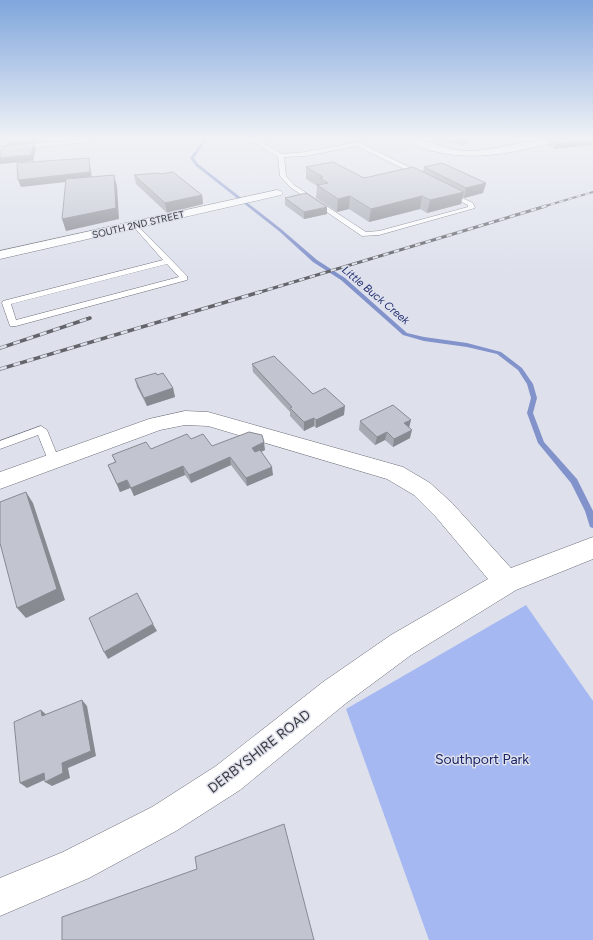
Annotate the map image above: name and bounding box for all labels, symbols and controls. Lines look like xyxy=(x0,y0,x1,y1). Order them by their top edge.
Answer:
street label: SOUTH 2ND STREET xyxy=(91,207,186,241)
water label: Little Buck Creek xyxy=(339,263,412,328)
street label: DERBYSHIRE ROAD xyxy=(204,706,314,797)
park label: Southport Park xyxy=(435,751,529,768)

